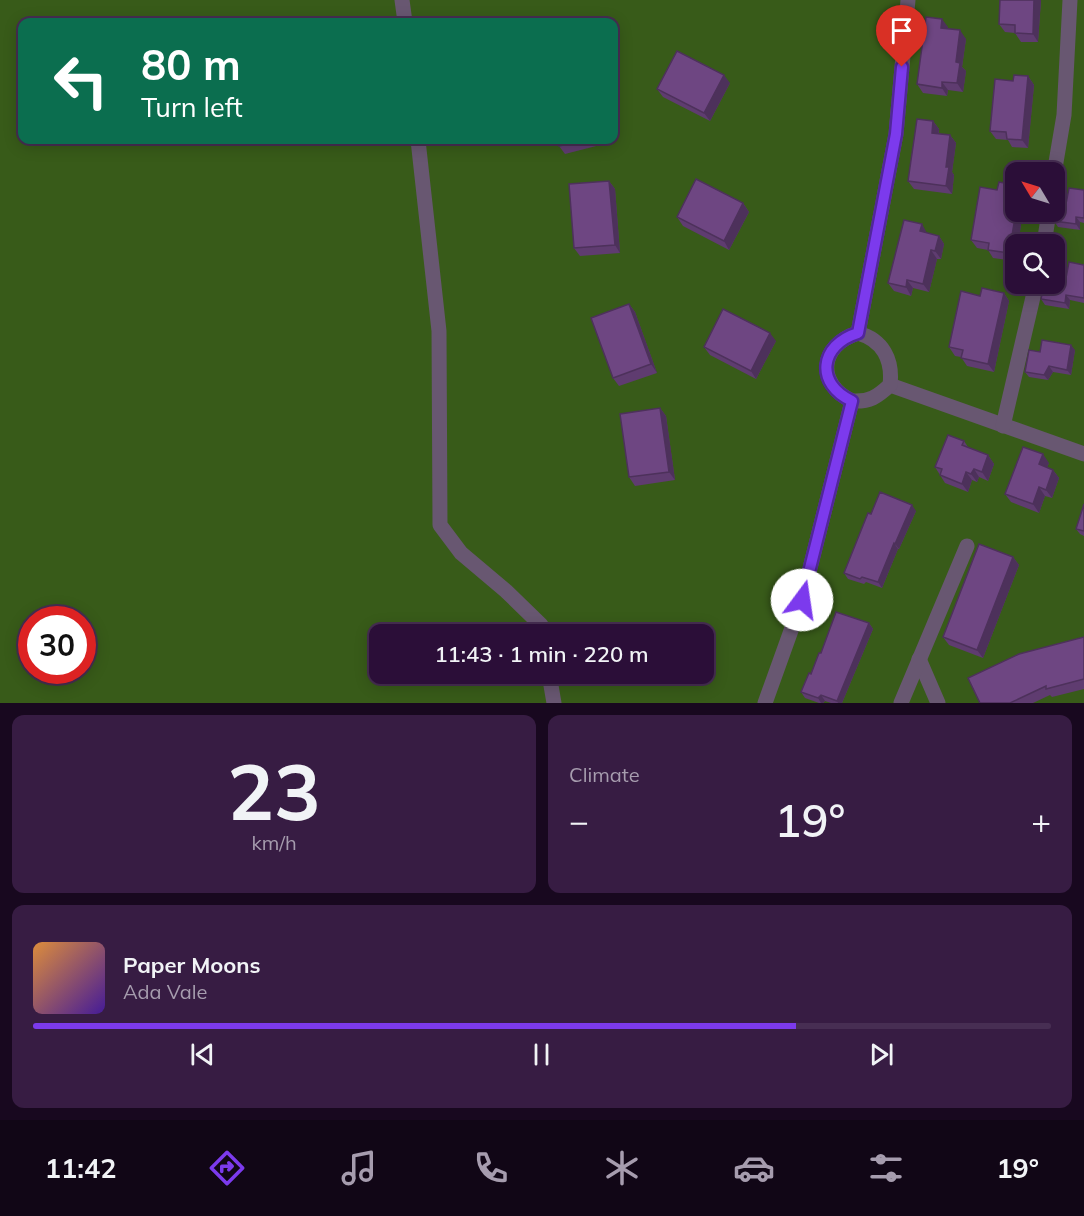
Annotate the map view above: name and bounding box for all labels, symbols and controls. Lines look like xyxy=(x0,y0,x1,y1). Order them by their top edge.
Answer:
pin xyxy=(876,5,927,67)
icon: arrive xyxy=(885,14,918,47)
text: 80 m xyxy=(141,38,241,91)
icon: left xyxy=(42,42,120,120)
text: Turn left xyxy=(141,90,243,124)
north arrow xyxy=(1005,162,1065,222)
map controls xyxy=(1005,162,1065,294)
button: search xyxy=(1005,234,1065,294)
position arrow xyxy=(770,568,834,632)
speed limit sign: 30 xyxy=(18,606,96,684)
text: 11:43 · 1 min · 220 m xyxy=(434,640,649,668)
text: 23 xyxy=(227,742,321,840)
text: Climate xyxy=(569,762,640,787)
text: 19° xyxy=(775,792,845,848)
text: − xyxy=(569,800,589,841)
text: + xyxy=(1031,800,1051,841)
text: km/h xyxy=(251,830,297,855)
text: Paper Moons xyxy=(123,951,261,979)
text: Ada Vale xyxy=(123,979,207,1004)
icon: previous xyxy=(186,1038,219,1071)
icon: pause xyxy=(525,1038,558,1071)
icon: next xyxy=(865,1038,898,1071)
icon: directions xyxy=(206,1147,248,1189)
icon: music xyxy=(338,1147,380,1189)
icon: phone xyxy=(470,1147,512,1189)
icon: climate xyxy=(601,1147,643,1189)
icon: car xyxy=(733,1147,775,1189)
icon: filters xyxy=(865,1147,907,1189)
text: 11:42 xyxy=(45,1151,116,1185)
text: 19° xyxy=(996,1151,1039,1185)

